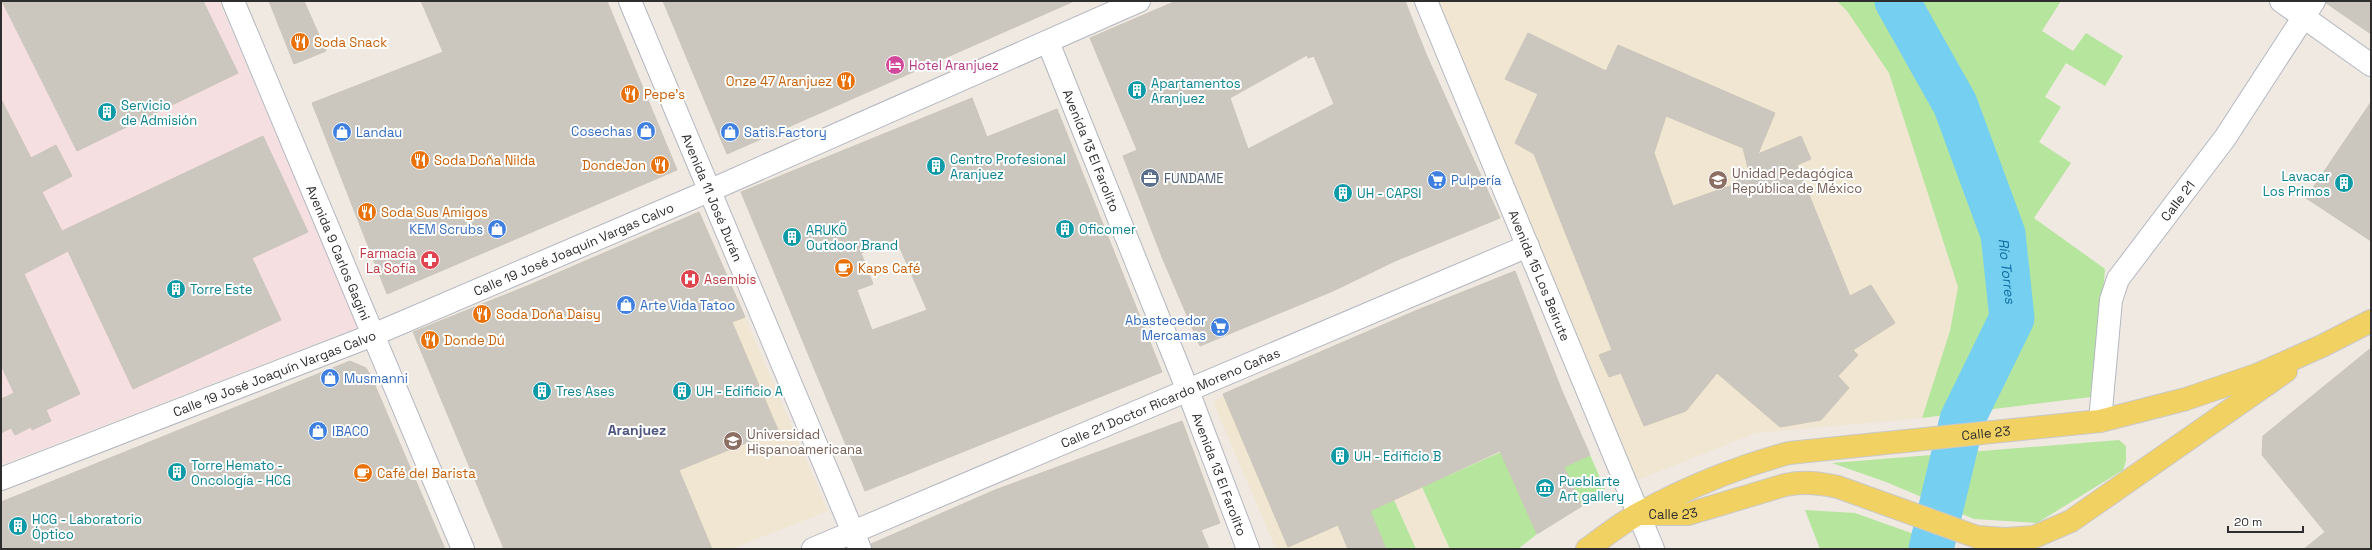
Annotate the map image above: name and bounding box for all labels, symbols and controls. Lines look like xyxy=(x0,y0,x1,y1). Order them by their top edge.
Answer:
restaurant icon: Soda Snack xyxy=(289,31,311,53)
place label: Soda Snack xyxy=(314,34,387,51)
hotel icon: Hotel Aranjuez xyxy=(884,54,906,76)
place label: Hotel Aranjuez xyxy=(909,57,999,74)
restaurant icon: Onze 47 Aranjuez xyxy=(835,70,857,92)
place label: Onze 47 Aranjuez xyxy=(726,73,832,90)
place label: Apartamentos Aranjuez xyxy=(1151,75,1241,107)
building icon: Apartamentos Aranjuez xyxy=(1126,79,1148,101)
restaurant icon: Pepe's xyxy=(619,83,641,105)
place label: Pepe's xyxy=(644,86,685,103)
street label: Avenida 13 El Farolito xyxy=(1059,87,1124,214)
place label: Servicio de Admisión xyxy=(121,97,197,129)
building icon: Servicio de Admisión xyxy=(96,101,118,123)
shop icon: Cosechas xyxy=(635,120,657,142)
shop icon: Landau xyxy=(331,121,353,143)
shop icon: Satis.Factory xyxy=(719,121,741,143)
place label: Cosechas xyxy=(571,123,632,140)
place label: Landau xyxy=(356,124,402,141)
place label: Satis.Factory xyxy=(744,124,827,141)
street label: Avenida 11 José Durán xyxy=(678,131,747,264)
restaurant icon: Soda Doña Nilda xyxy=(409,149,431,171)
place label: Centro Profesional Aranjuez xyxy=(950,151,1066,183)
place label: Soda Doña Nilda xyxy=(434,152,536,169)
restaurant icon: DondeJon xyxy=(649,154,671,176)
building icon: Centro Profesional Aranjuez xyxy=(925,155,947,177)
place label: DondeJon xyxy=(582,157,646,174)
place label: Unidad Pedagógica República de México xyxy=(1732,165,1862,197)
office icon: FUNDAME xyxy=(1139,167,1161,189)
place label: Lavacar Los Primos xyxy=(2263,168,2330,200)
supermarket icon: Pulpería xyxy=(1426,169,1448,191)
school or university icon: Unidad Pedagógica República de México xyxy=(1707,169,1729,191)
place label: FUNDAME xyxy=(1164,170,1224,187)
place label: Pulpería xyxy=(1451,172,1502,189)
building icon: Lavacar Los Primos xyxy=(2333,172,2355,194)
street label: Calle 21 xyxy=(2157,177,2198,224)
building icon: UH - CAPSI xyxy=(1332,182,1354,204)
street label: Avenida 9 Carlos Gagini xyxy=(303,183,375,323)
place label: UH - CAPSI xyxy=(1357,185,1421,202)
street label: Calle 19 José Joaquín Vargas Calvo xyxy=(471,199,676,299)
restaurant icon: Soda Sus Amigos xyxy=(356,201,378,223)
place label: Soda Sus Amigos xyxy=(381,204,488,221)
street label: Avenida 15 Los Beirute xyxy=(1505,207,1574,344)
shop icon: KEM Scrubs xyxy=(486,218,508,240)
building icon: Oficomer xyxy=(1054,218,1076,240)
place label: KEM Scrubs xyxy=(409,221,483,238)
place label: Oficomer xyxy=(1079,221,1136,238)
place label: ARUKÖ Outdoor Brand xyxy=(806,222,898,254)
building icon: ARUKÖ Outdoor Brand xyxy=(781,226,803,248)
water label: Río Torres xyxy=(1995,237,2019,305)
place label: Farmacia La Sofía xyxy=(360,245,417,277)
pharmacy icon: Farmacia La Sofía xyxy=(419,249,441,271)
cafe icon: Kaps Café xyxy=(833,257,855,279)
place label: Kaps Café xyxy=(858,260,921,277)
hospital icon: Asembis xyxy=(679,268,701,290)
place label: Asembis xyxy=(704,271,756,288)
building icon: Torre Este xyxy=(165,278,187,300)
place label: Torre Este xyxy=(190,281,252,298)
shop icon: Arte Vida Tatoo xyxy=(615,294,637,316)
place label: Arte Vida Tatoo xyxy=(640,297,735,314)
restaurant icon: Soda Doña Daisy xyxy=(471,303,493,325)
place label: Soda Doña Daisy xyxy=(496,306,601,323)
place label: Abastecedor Mercamas xyxy=(1125,312,1206,344)
supermarket icon: Abastecedor Mercamas xyxy=(1209,316,1231,338)
street label: Calle 19 José Joaquín Vargas Calvo xyxy=(170,326,378,420)
restaurant icon: Donde Dú xyxy=(419,329,441,351)
place label: Donde Dú xyxy=(444,332,505,349)
street label: Calle 21 Doctor Ricardo Moreno Cañas xyxy=(1058,344,1283,452)
shop icon: Musmanni xyxy=(319,367,341,389)
place label: Musmanni xyxy=(344,370,408,387)
building icon: Tres Ases xyxy=(531,380,553,402)
building icon: UH - Edificio A xyxy=(671,380,693,402)
place label: Tres Ases xyxy=(556,383,615,400)
place label: UH - Edificio A xyxy=(696,383,783,400)
street label: Avenida 13 El Farolito xyxy=(1188,410,1251,538)
shop icon: IBACO xyxy=(307,420,329,442)
district label: Aranjuez xyxy=(608,421,666,439)
street label: Calle 23 xyxy=(1961,422,2011,444)
place label: IBACO xyxy=(332,423,369,440)
place label: Universidad Hispanoamericana xyxy=(747,426,863,458)
school or university icon: Universidad Hispanoamericana xyxy=(722,430,744,452)
building icon: UH - Edificio B xyxy=(1329,445,1351,467)
place label: UH - Edificio B xyxy=(1354,448,1441,465)
place label: Torre Hemato - Oncología - HCG xyxy=(191,457,291,489)
building icon: Torre Hemato - Oncología - HCG xyxy=(166,461,188,483)
cafe icon: Café del Barista xyxy=(352,462,374,484)
place label: Café del Barista xyxy=(377,465,476,482)
place label: Pueblarte Art gallery xyxy=(1559,473,1624,505)
museum icon: Pueblarte Art gallery xyxy=(1534,477,1556,499)
street label: Calle 23 xyxy=(1649,503,1700,523)
scale bar xyxy=(2228,508,2303,534)
place label: HCG - Laboratorio Óptico xyxy=(32,511,142,543)
text: 20 m xyxy=(2234,514,2262,530)
building icon: HCG - Laboratorio Óptico xyxy=(7,515,29,537)

